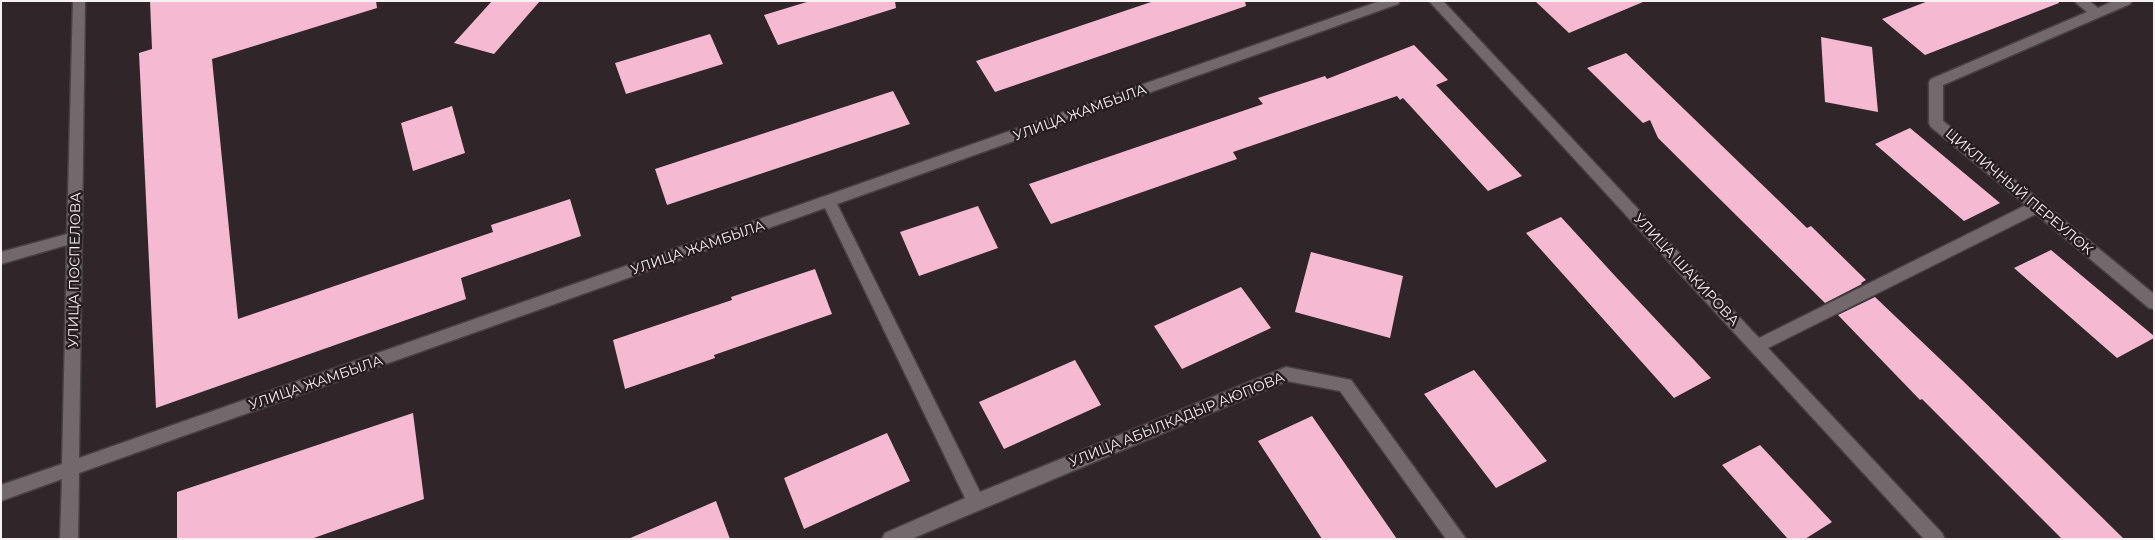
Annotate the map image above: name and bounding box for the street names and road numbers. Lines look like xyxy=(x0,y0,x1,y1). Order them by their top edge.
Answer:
street label: УЛИЦА ЖАМБЫЛА xyxy=(1011,81,1149,145)
street label: ЦИКЛИЧНЫЙ ПЕРЕУЛОК xyxy=(1942,125,2096,259)
street label: УЛИЦА ПОСПЕЛОВА xyxy=(65,192,85,348)
street label: УЛИЦА ШАКИРОВА xyxy=(1630,211,1742,329)
street label: УЛИЦА ЖАМБЫЛА xyxy=(629,217,767,279)
street label: УЛИЦА ЖАМБЫЛА xyxy=(247,352,385,414)
street label: УЛИЦА АБЫЛКАДЫР АЮПОВА xyxy=(1067,369,1287,471)

